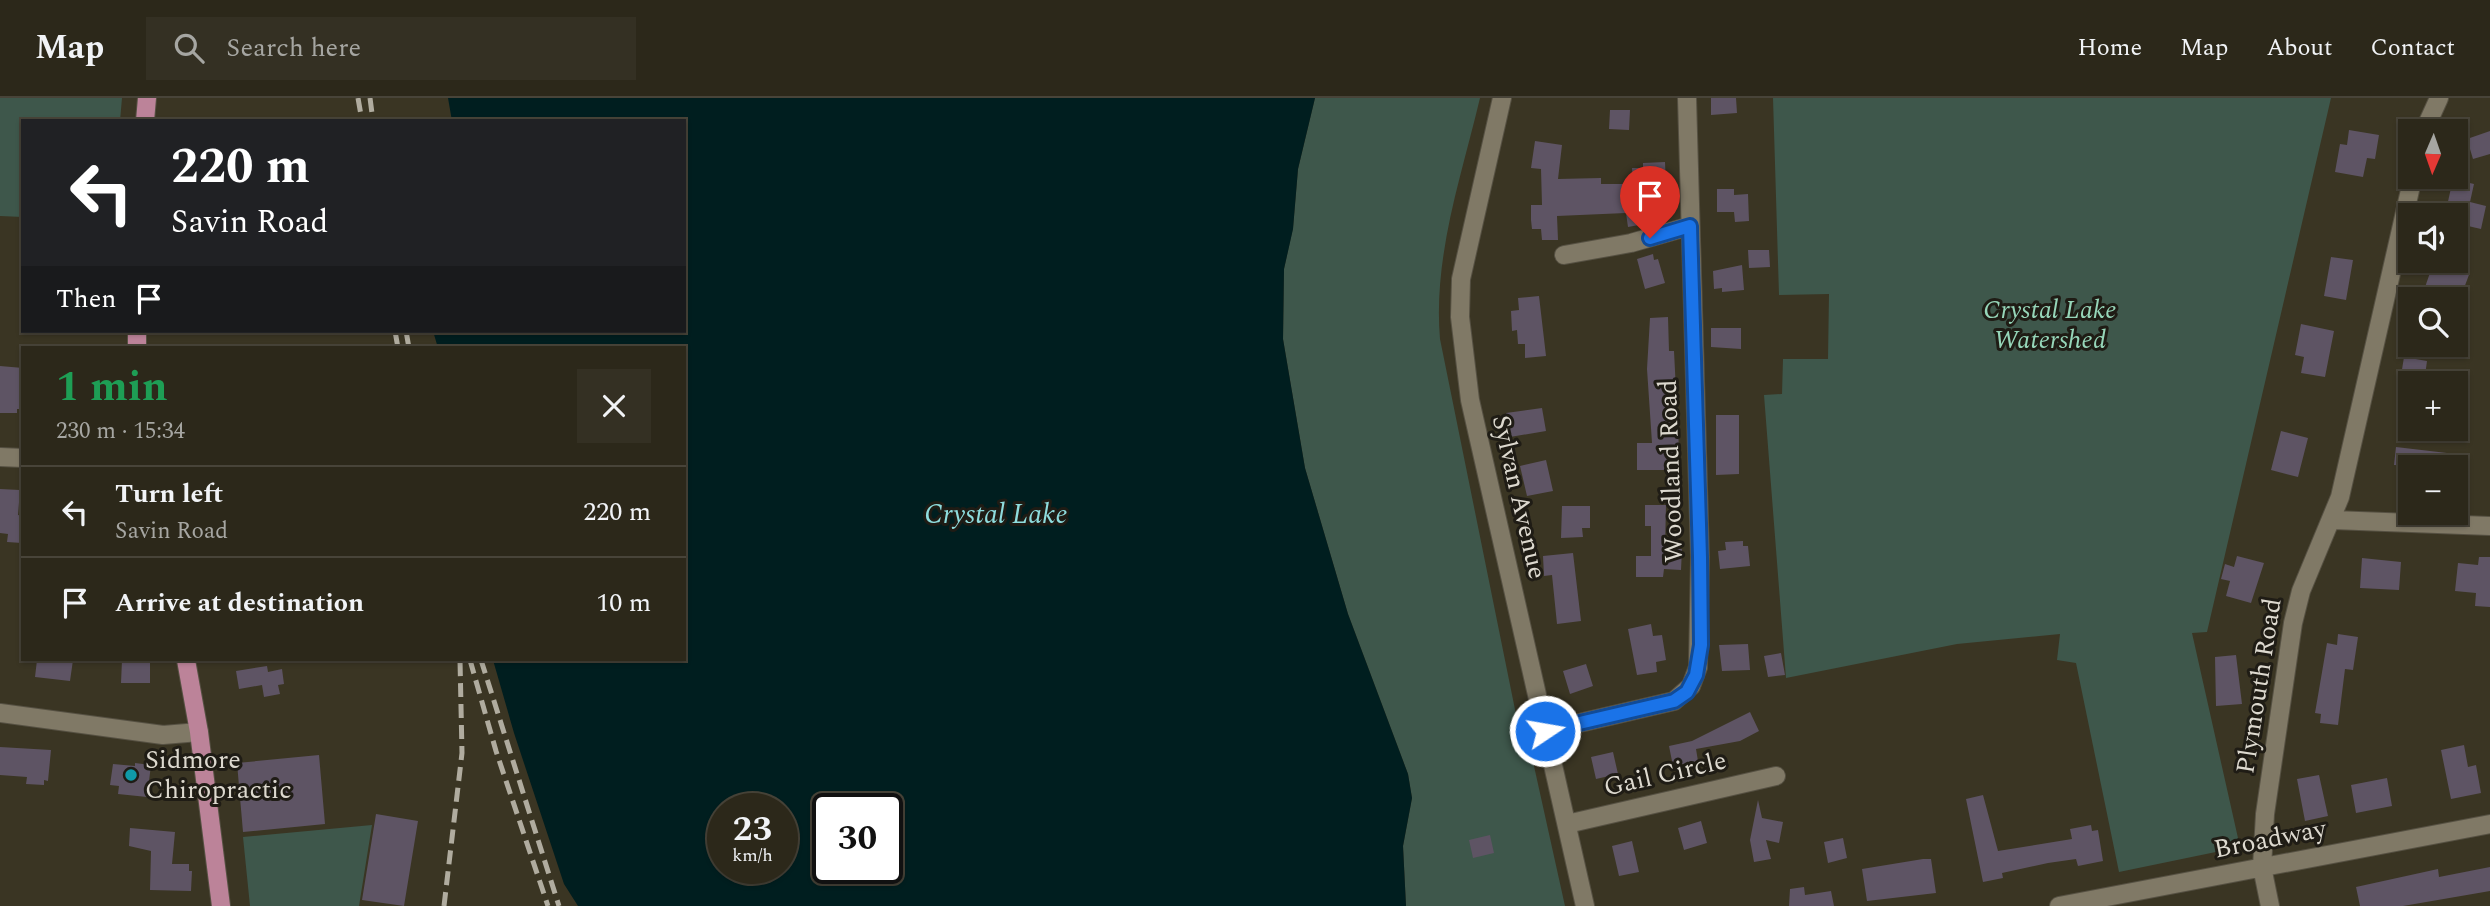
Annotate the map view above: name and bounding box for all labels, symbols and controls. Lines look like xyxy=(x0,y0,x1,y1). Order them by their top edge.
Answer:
search box xyxy=(146,17,636,80)
text: Map xyxy=(35,23,104,73)
text: Search here xyxy=(226,28,361,68)
icon: search xyxy=(170,29,208,67)
text: Home xyxy=(2077,30,2142,66)
text: Map xyxy=(2180,30,2228,66)
text: About xyxy=(2266,30,2332,66)
text: Contact xyxy=(2370,30,2455,66)
north arrow xyxy=(2398,119,2468,189)
map controls xyxy=(2398,119,2468,525)
text: 220 m xyxy=(171,130,310,205)
icon: left xyxy=(56,147,147,238)
pin xyxy=(1620,166,1680,238)
icon: arrive xyxy=(1631,177,1669,215)
text: Savin Road xyxy=(171,198,328,247)
button: sound xyxy=(2398,203,2468,273)
text: Then xyxy=(56,279,116,319)
icon: arrive xyxy=(130,280,168,318)
button: search xyxy=(2398,287,2468,357)
park label: Crystal Lake Watershed xyxy=(1983,290,2117,360)
text: 1 min xyxy=(56,356,168,419)
button: close xyxy=(577,369,651,443)
button: + xyxy=(2398,371,2468,441)
street label: Woodland Road xyxy=(1648,379,1694,563)
street label: Sylvan Avenue xyxy=(1481,411,1557,583)
text: 230 m · 15:34 xyxy=(56,414,185,449)
button: − xyxy=(2398,455,2468,525)
text: Turn left xyxy=(115,474,223,514)
text: 220 m xyxy=(583,492,651,532)
icon: left xyxy=(56,493,94,531)
water label: Crystal Lake xyxy=(924,493,1068,536)
text: Savin Road xyxy=(115,514,228,549)
text: Arrive at destination xyxy=(115,583,364,623)
text: 10 m xyxy=(596,583,651,623)
icon: arrive xyxy=(56,584,94,622)
street label: Plymouth Road xyxy=(2225,595,2293,777)
position arrow xyxy=(1508,694,1582,768)
place label: Sidmore Chiropractic xyxy=(145,740,292,810)
street label: Gail Circle xyxy=(1600,740,1730,808)
marker: Sidmore Chiropractic xyxy=(123,767,139,783)
speed limit sign: 30 xyxy=(812,793,903,884)
text: 23 xyxy=(733,803,772,856)
street label: Broadway xyxy=(2210,808,2331,869)
text: km/h xyxy=(732,842,773,869)

